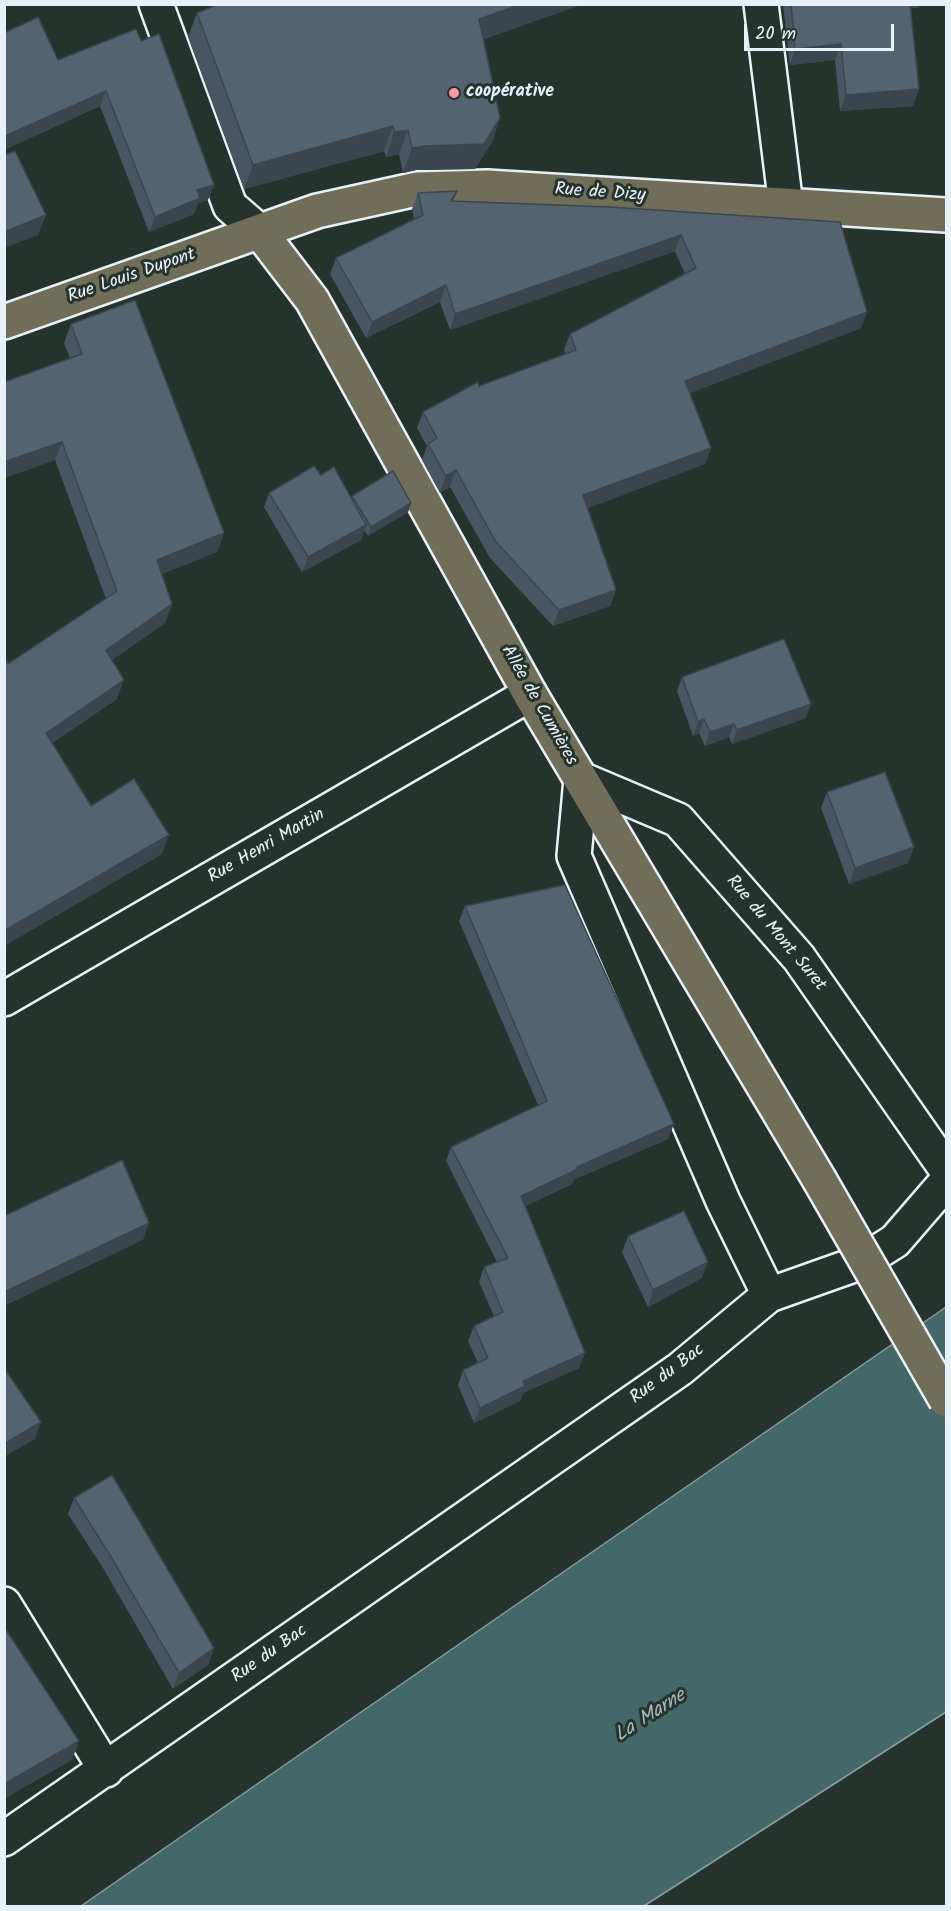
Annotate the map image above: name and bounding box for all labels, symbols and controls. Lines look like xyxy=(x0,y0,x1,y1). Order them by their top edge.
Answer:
scale bar xyxy=(747,12,897,50)
text: 20 m xyxy=(755,20,796,49)
place label: coopérative xyxy=(466,82,554,104)
marker: coopérative xyxy=(447,86,461,100)
street label: Rue de Dizy xyxy=(554,180,646,208)
street label: Rue Louis Dupont xyxy=(65,245,199,309)
street label: Allée de Cumières xyxy=(495,642,581,770)
street label: Rue Henri Martin xyxy=(205,805,329,889)
street label: Rue du Mont Suret xyxy=(720,872,830,996)
street label: Rue du Bac xyxy=(627,1340,709,1410)
street label: Rue du Bac xyxy=(228,1621,312,1689)
water label: La Marne xyxy=(611,1685,691,1749)

